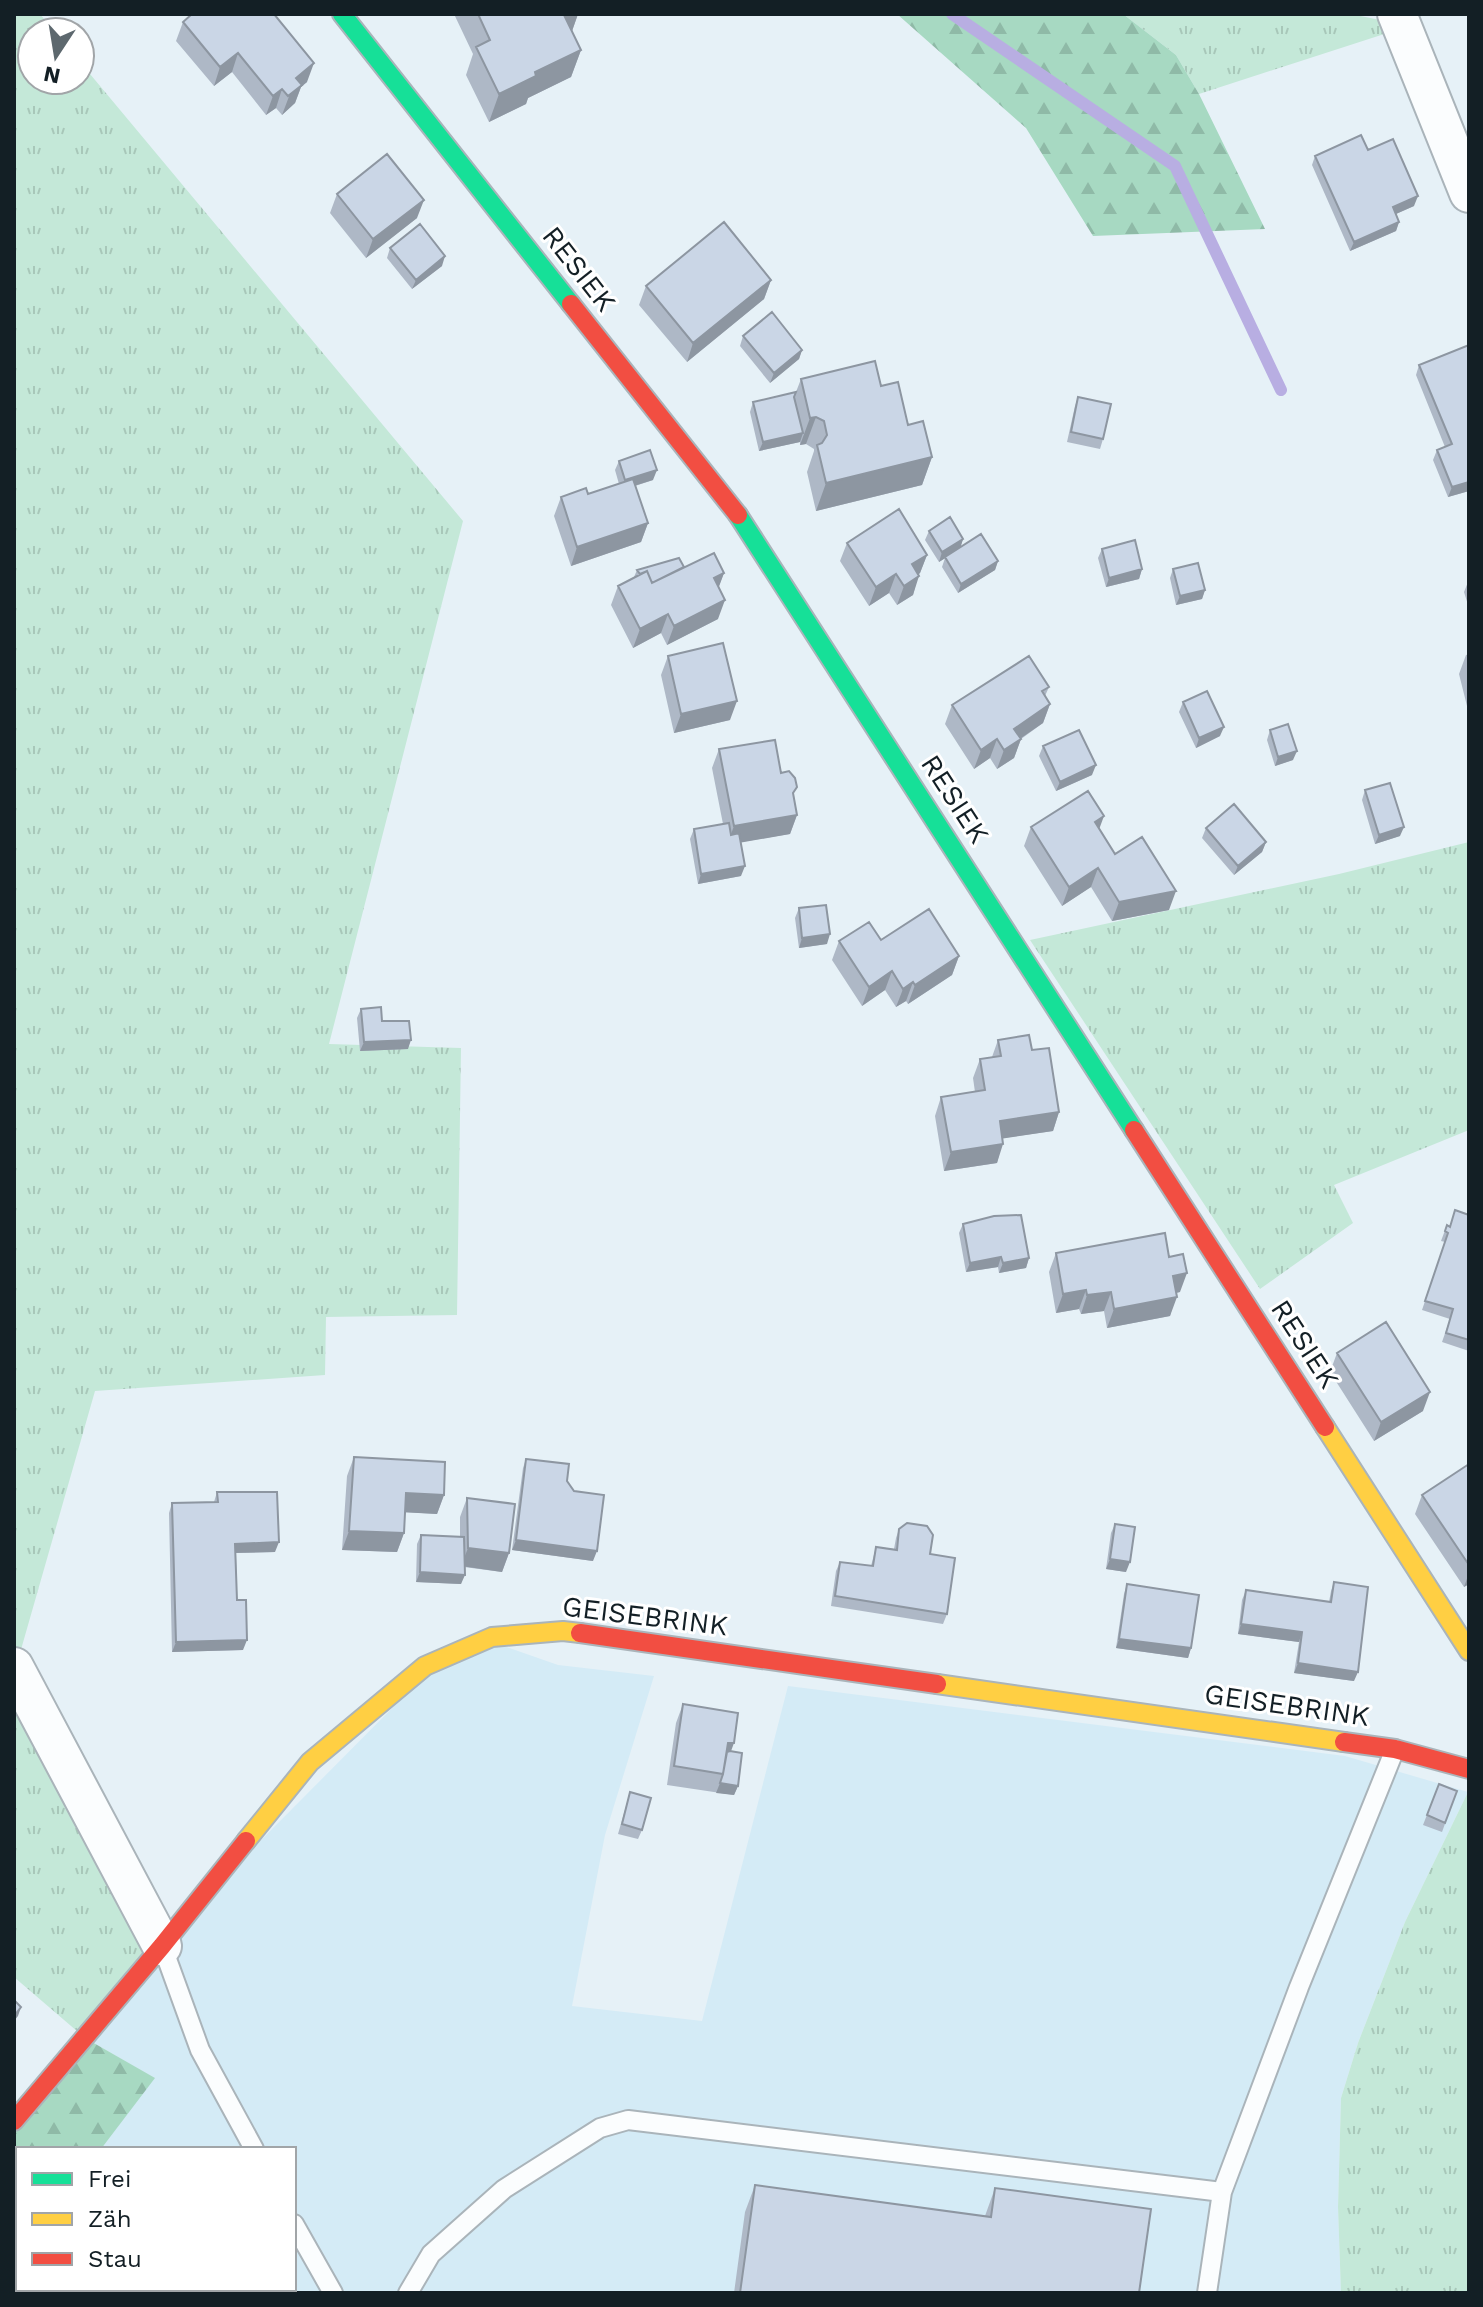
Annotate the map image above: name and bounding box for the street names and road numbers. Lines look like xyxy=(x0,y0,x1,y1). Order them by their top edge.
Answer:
street label: RESIEK xyxy=(536,220,622,318)
street label: RESIEK xyxy=(914,749,996,849)
street label: RESIEK xyxy=(1264,1294,1346,1394)
street label: GEISEBRINK xyxy=(560,1589,730,1643)
street label: GEISEBRINK xyxy=(1202,1677,1372,1733)

